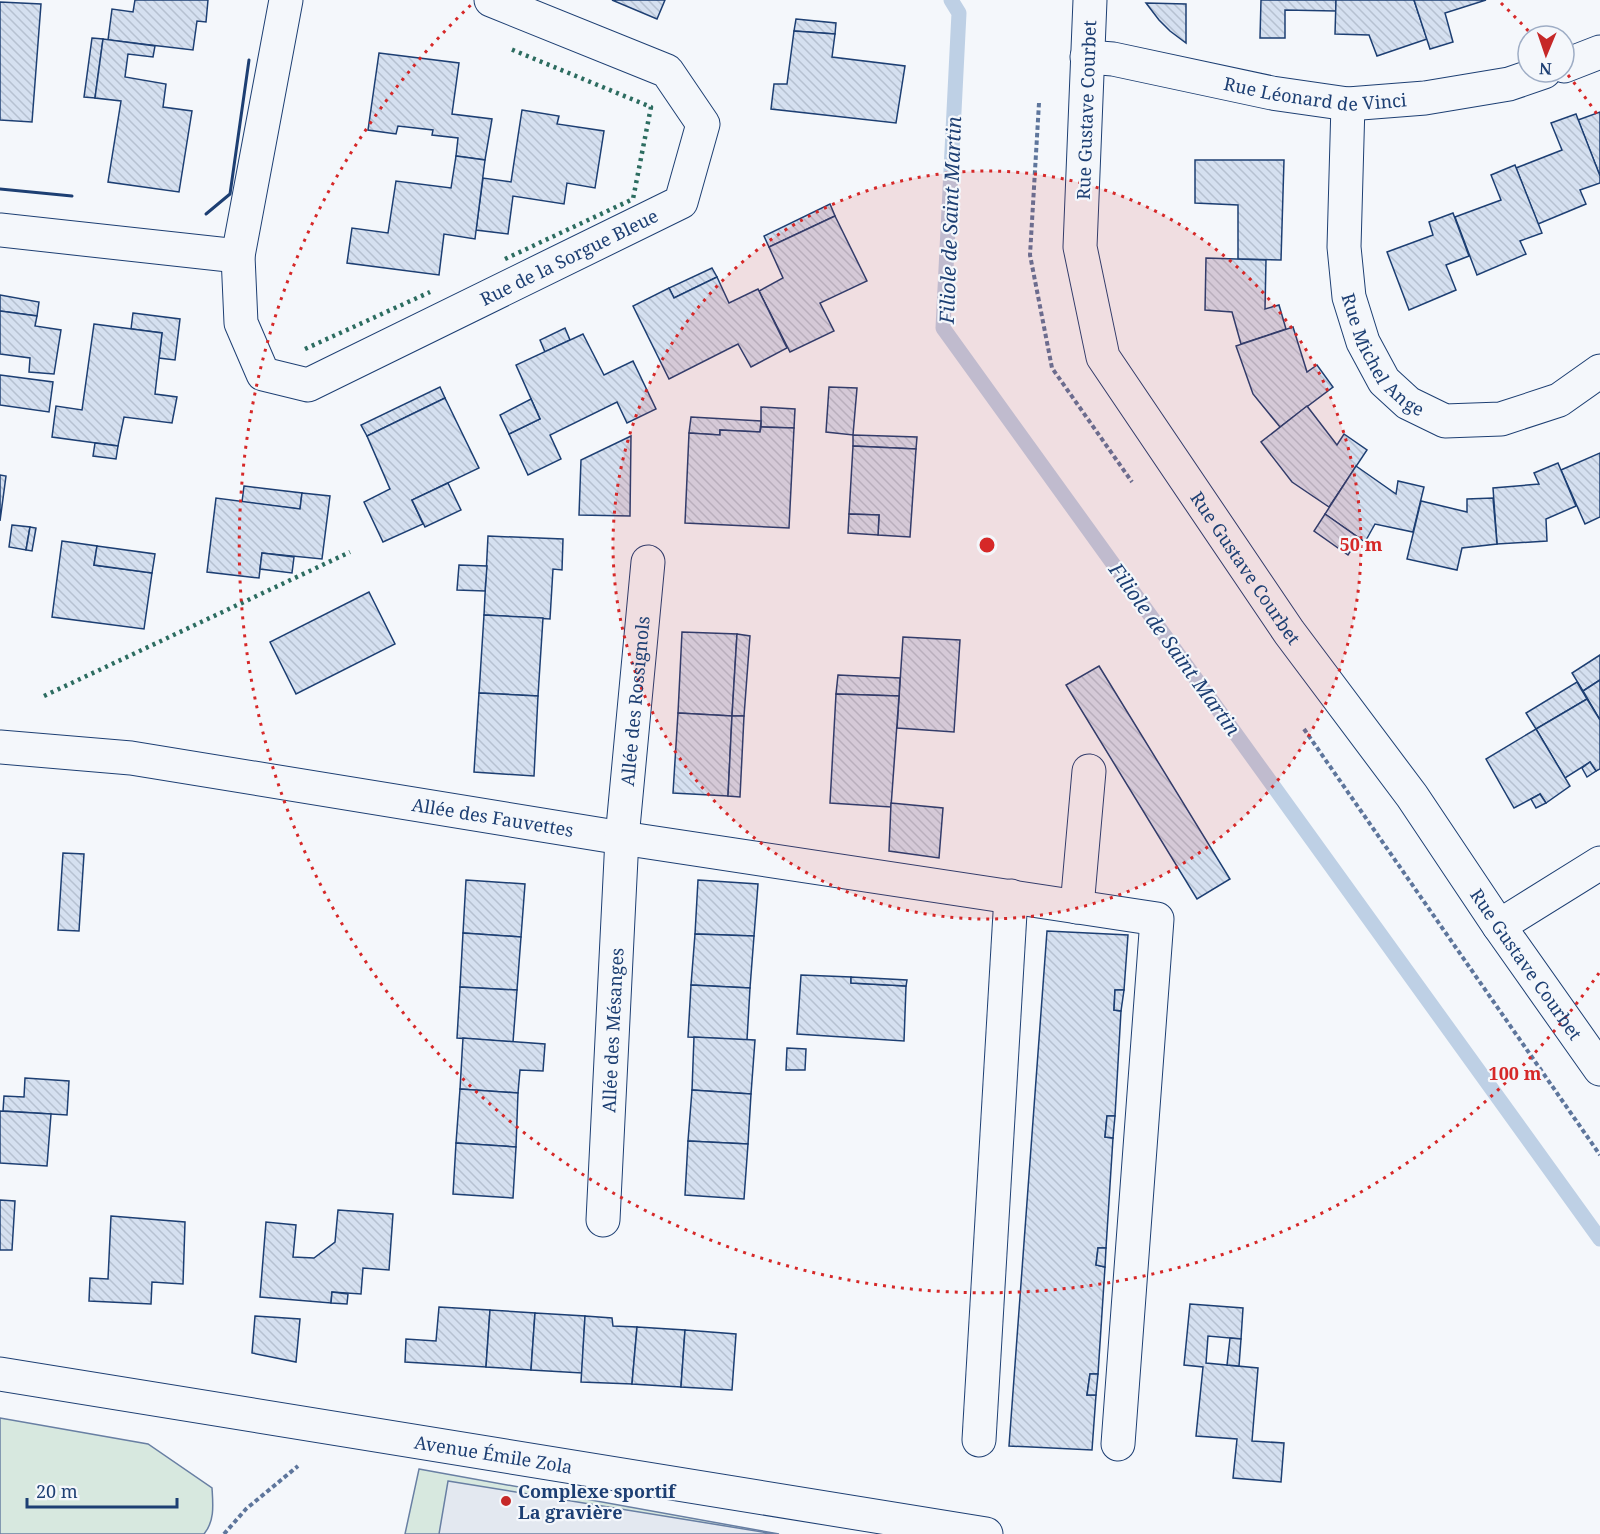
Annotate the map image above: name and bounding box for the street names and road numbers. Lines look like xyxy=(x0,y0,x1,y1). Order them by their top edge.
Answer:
street label: Rue Gustave Courbet xyxy=(1071,20,1101,200)
street label: Rue Léonard de Vinci xyxy=(1222,71,1408,116)
street label: Rue de la Sorgue Bleue xyxy=(476,203,662,311)
street label: Rue Michel Ange xyxy=(1337,290,1428,421)
street label: Rue Gustave Courbet xyxy=(1185,487,1306,649)
street label: Allée des Rossignols xyxy=(615,615,655,787)
street label: Allée des Fauvettes xyxy=(410,792,575,842)
street label: Rue Gustave Courbet xyxy=(1465,884,1588,1045)
street label: Allée des Mésanges xyxy=(596,947,629,1113)
street label: Avenue Émile Zola xyxy=(413,1429,574,1479)

